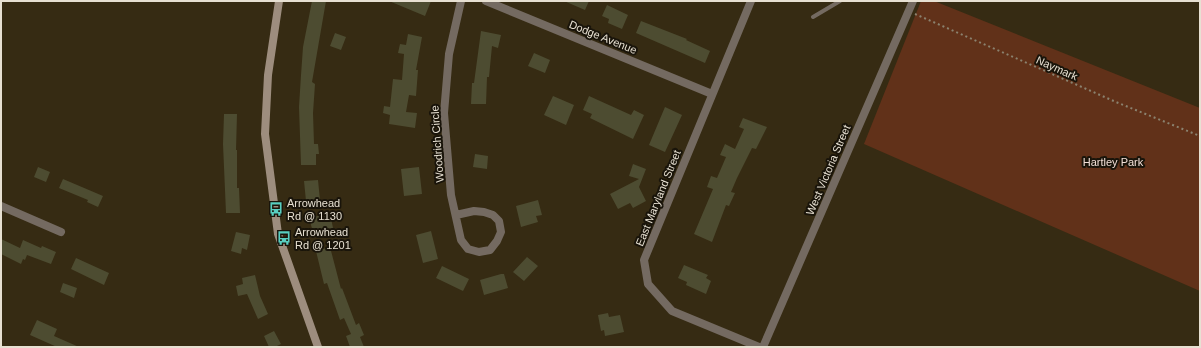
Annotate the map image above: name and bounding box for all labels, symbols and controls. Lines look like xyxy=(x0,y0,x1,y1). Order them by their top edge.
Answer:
street label: Dodge Avenue xyxy=(567,18,639,56)
street label: Naymark xyxy=(1034,54,1080,83)
street label: Woodrich Circle xyxy=(428,105,446,183)
street label: West Victoria Street xyxy=(804,123,852,217)
street label: East Maryland Street xyxy=(633,148,683,248)
park label: Hartley Park xyxy=(1083,156,1144,168)
place label: Arrowhead Rd @ 1130 xyxy=(287,197,342,222)
bus stop icon: Arrowhead Rd @ 1130 xyxy=(268,201,284,217)
place label: Arrowhead Rd @ 1201 xyxy=(295,226,351,251)
bus stop icon: Arrowhead Rd @ 1201 xyxy=(276,230,292,246)

